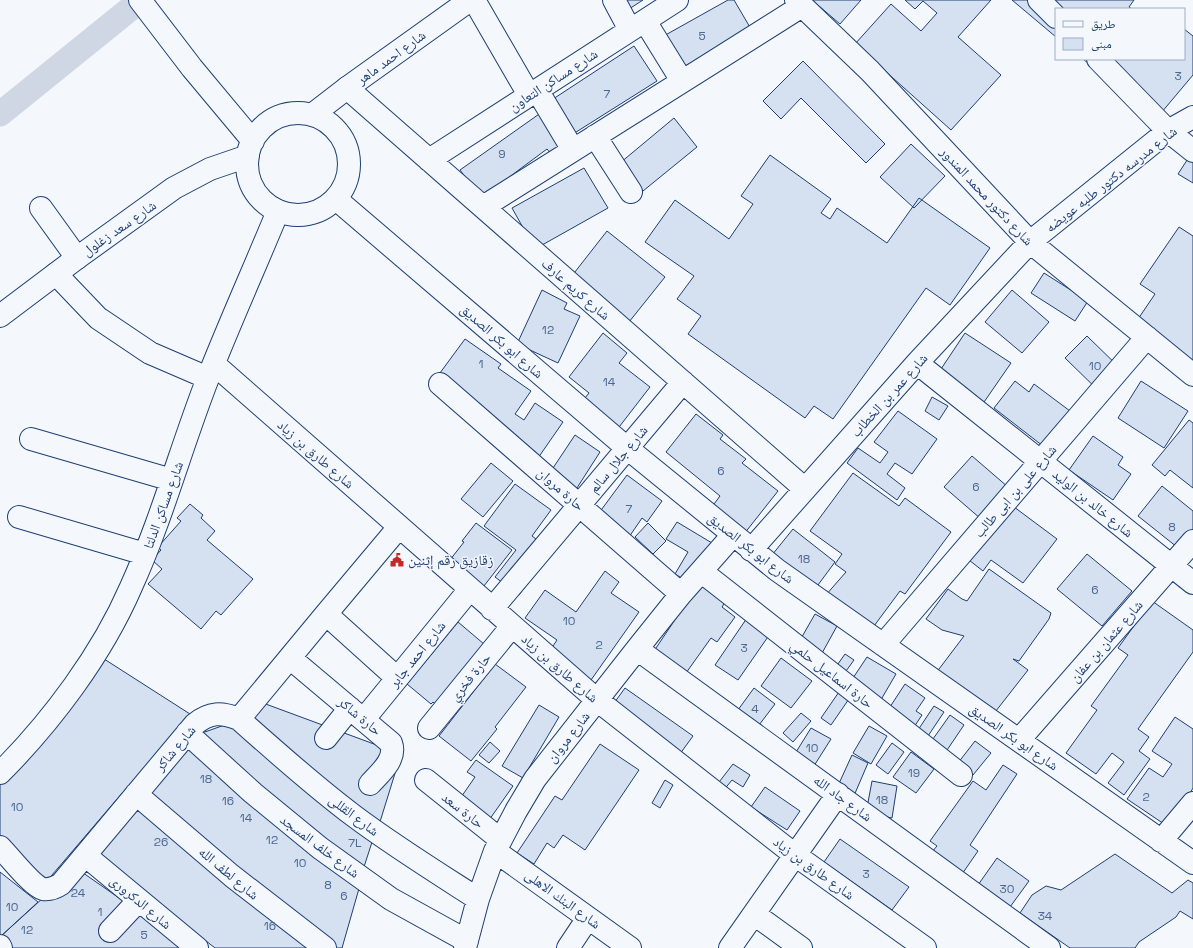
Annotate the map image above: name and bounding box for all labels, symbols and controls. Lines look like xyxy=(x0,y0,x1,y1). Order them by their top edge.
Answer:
legend xyxy=(1055,8,1185,60)
text: طريق xyxy=(1091,16,1116,32)
street label: شارع احمد ماهر xyxy=(352,26,430,90)
house number: 5 xyxy=(698,28,706,44)
text: مبنى xyxy=(1091,36,1112,52)
street label: شارع مساكن التعاون xyxy=(505,45,601,116)
house number: 3 xyxy=(1174,68,1182,84)
house number: 7 xyxy=(604,86,611,102)
street label: شارع مدرسه دكتور طلبه عويضه xyxy=(1042,122,1181,237)
street label: شارع دكتور محمد المندور xyxy=(935,142,1038,250)
house number: 9 xyxy=(498,146,506,162)
street label: شارع سعد زغلول xyxy=(79,196,160,261)
street label: شارع كريم عارف xyxy=(537,254,614,325)
street label: شارع ابو بكر الصديق xyxy=(456,300,547,383)
house number: 12 xyxy=(542,322,554,338)
street label: شارع عمر بن الخطاب xyxy=(847,349,932,441)
house number: 1 xyxy=(478,356,484,372)
house number: 10 xyxy=(1089,358,1101,374)
house number: 14 xyxy=(603,374,616,390)
street label: شارع طارق بن زياد xyxy=(273,416,358,493)
street label: شارع جلال سالم xyxy=(585,422,652,497)
street label: شارع على بن ابى طالب xyxy=(970,441,1061,542)
street label: شارع مساكن الدلتا xyxy=(139,459,188,551)
street label: حارة مروان xyxy=(533,463,589,515)
house number: 6 xyxy=(717,463,725,479)
street label: شارع خالد بن الوليد xyxy=(1048,465,1137,542)
house number: 6 xyxy=(972,479,980,495)
house number: 7 xyxy=(626,501,633,517)
street label: شارع ابو بكر الصديق xyxy=(704,509,798,588)
house number: 8 xyxy=(1168,519,1176,535)
place label: زقازيق رقم إثنين xyxy=(408,551,493,570)
house number: 18 xyxy=(798,551,810,567)
public building icon: زقازيق رقم إثنين xyxy=(389,552,405,568)
house number: 6 xyxy=(1091,582,1099,598)
street label: شارع عثمان بن عفان xyxy=(1065,596,1147,687)
house number: 10 xyxy=(563,613,575,629)
street label: شارع احمد جابر xyxy=(384,617,450,692)
street label: شارع طارق بن زياد xyxy=(517,630,602,707)
street label: حارة اسماعيل حلمي xyxy=(785,636,877,714)
house number: 2 xyxy=(595,637,603,653)
house number: 3 xyxy=(740,640,748,656)
street label: حارة فخري xyxy=(445,649,497,706)
street label: حارة شاكر xyxy=(334,692,386,739)
street label: شارع ابو بكر الصديق xyxy=(965,700,1062,775)
house number: 4 xyxy=(751,701,759,717)
street label: شارع مروان xyxy=(542,708,594,767)
street label: شارع شاكر xyxy=(150,721,200,776)
house number: 10 xyxy=(806,740,818,756)
house number: 19 xyxy=(908,765,920,781)
house number: 18 xyxy=(200,771,212,787)
street label: شارع جاد الله xyxy=(810,771,876,826)
street label: حارة سعد xyxy=(438,788,488,832)
house number: 2 xyxy=(1142,789,1150,805)
street label: شارع القللى xyxy=(325,790,383,841)
house number: 18 xyxy=(876,792,888,808)
house number: 16 xyxy=(222,793,234,809)
house number: 10 xyxy=(11,799,23,815)
house number: 14 xyxy=(240,810,253,826)
street label: شارع خلف المسجد xyxy=(276,810,363,883)
house number: 12 xyxy=(266,832,278,848)
street label: شارع طارق بن زياد xyxy=(769,832,858,904)
house number: 26 xyxy=(154,834,168,850)
house number: 7L xyxy=(348,835,362,851)
street label: شارع لطف الله xyxy=(195,843,263,904)
house number: 10 xyxy=(294,855,306,871)
street label: شارع البنك الاهلى xyxy=(521,865,604,933)
house number: 3 xyxy=(862,866,870,882)
street label: شارع الدكرورى xyxy=(106,871,176,934)
house number: 8 xyxy=(324,877,332,893)
house number: 30 xyxy=(1000,881,1014,897)
house number: 24 xyxy=(71,885,86,901)
house number: 6 xyxy=(340,888,348,904)
house number: 10 xyxy=(6,899,18,915)
house number: 1 xyxy=(97,904,103,920)
house number: 34 xyxy=(1038,908,1053,924)
house number: 16 xyxy=(264,918,276,934)
house number: 12 xyxy=(21,922,33,938)
house number: 5 xyxy=(140,927,148,943)

